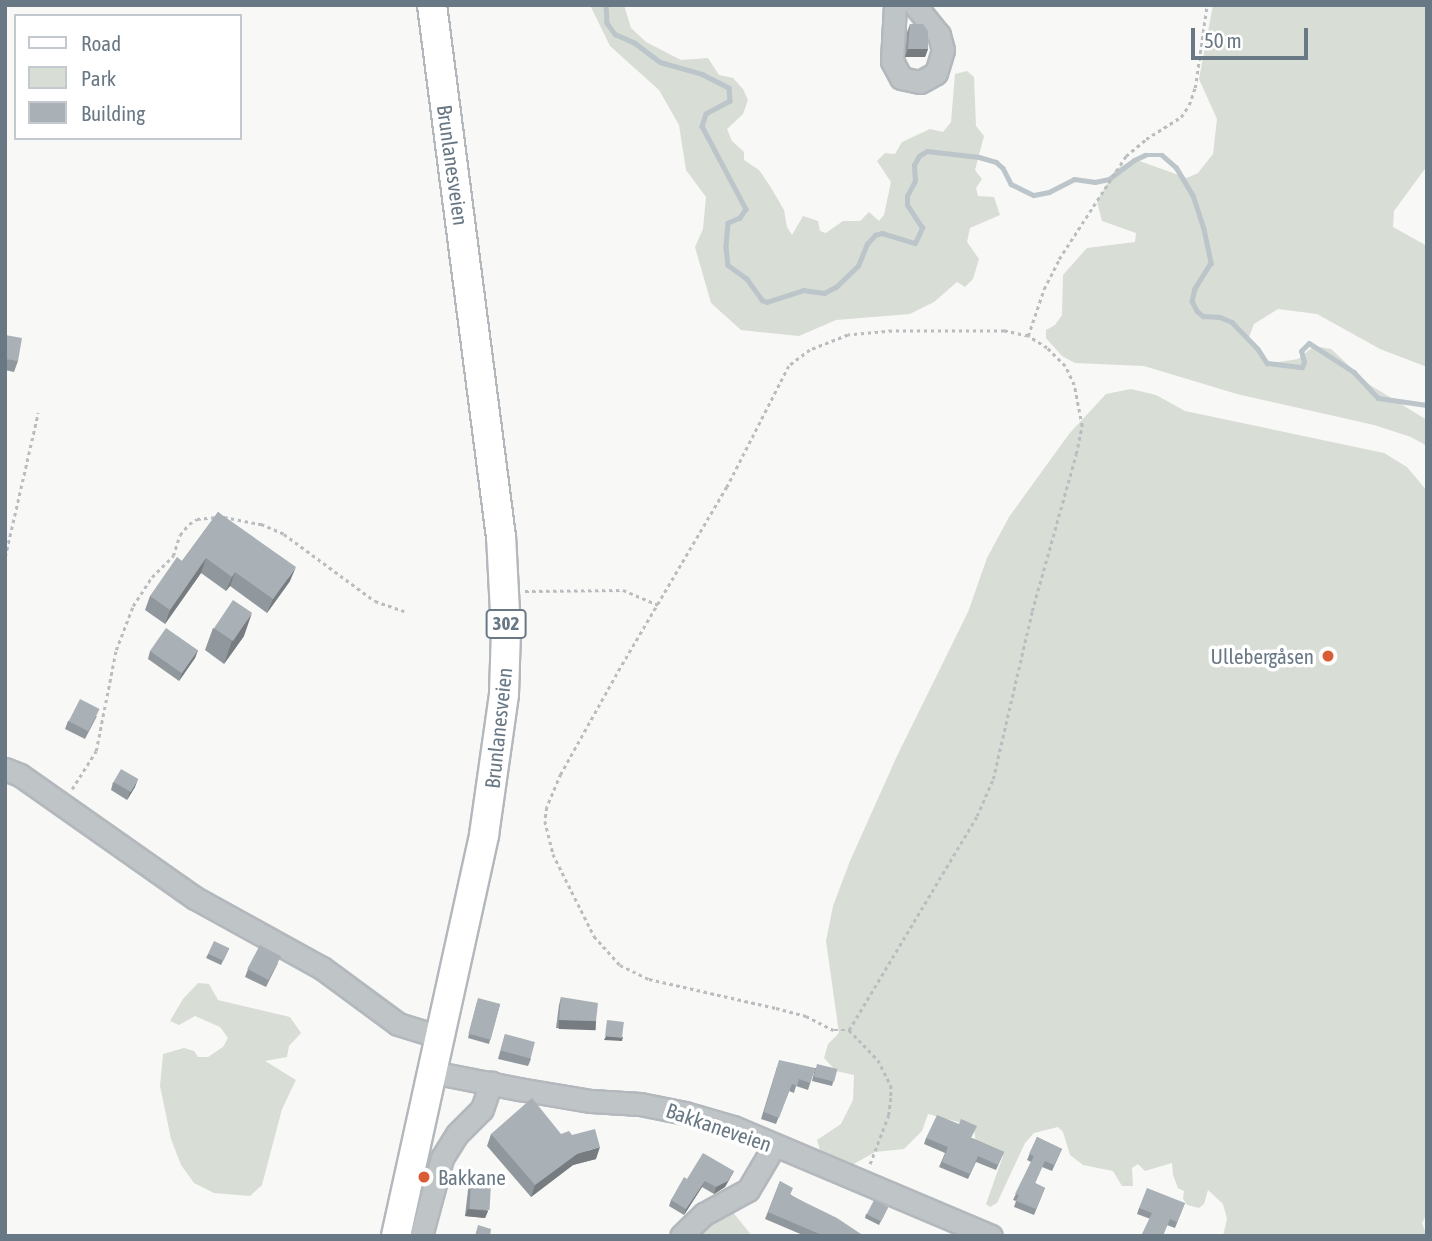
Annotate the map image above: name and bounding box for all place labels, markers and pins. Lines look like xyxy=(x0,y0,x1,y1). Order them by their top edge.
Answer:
place label: Ullebergåsen xyxy=(1211,643,1314,669)
marker: Ullebergåsen xyxy=(1320,648,1336,664)
place label: Bakkane xyxy=(438,1164,506,1190)
marker: Bakkane xyxy=(416,1169,432,1185)

